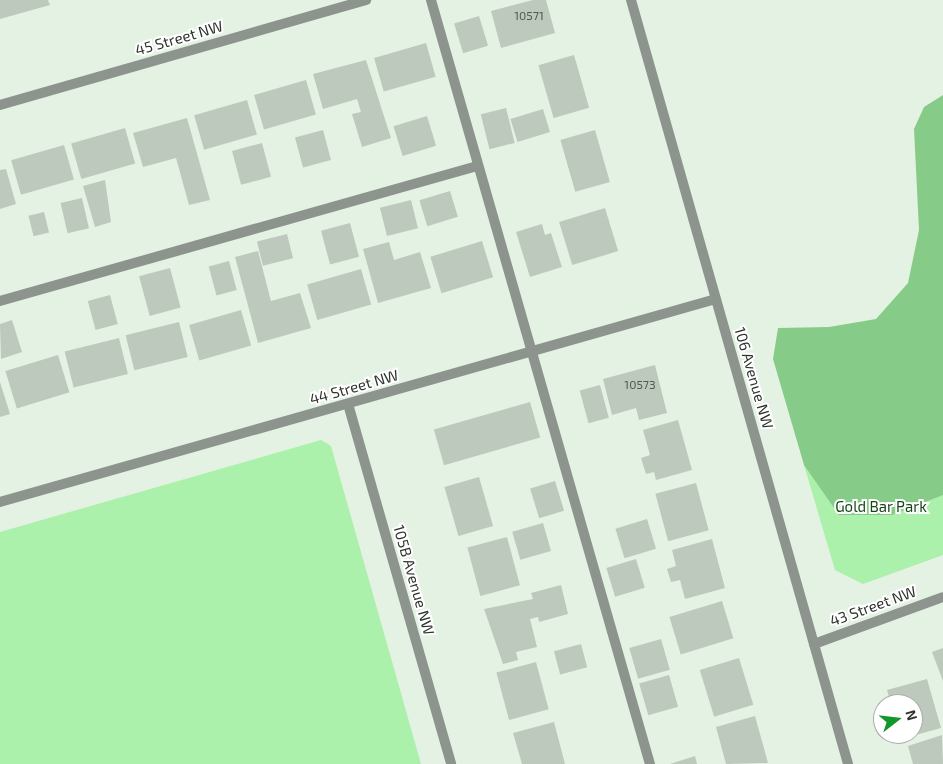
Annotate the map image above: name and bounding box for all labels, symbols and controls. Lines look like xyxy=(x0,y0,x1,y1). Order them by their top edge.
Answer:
house number: 10571 xyxy=(514,9,544,23)
street label: 45 Street NW xyxy=(133,17,225,59)
street label: 106 Avenue NW xyxy=(731,325,777,431)
street label: 44 Street NW xyxy=(307,366,401,408)
house number: 10573 xyxy=(624,378,656,392)
park label: Gold Bar Park xyxy=(835,498,927,516)
street label: 105B Avenue NW xyxy=(390,523,438,637)
street label: 43 Street NW xyxy=(827,582,919,630)
north arrow xyxy=(873,694,923,744)
text: N xyxy=(902,708,922,722)

